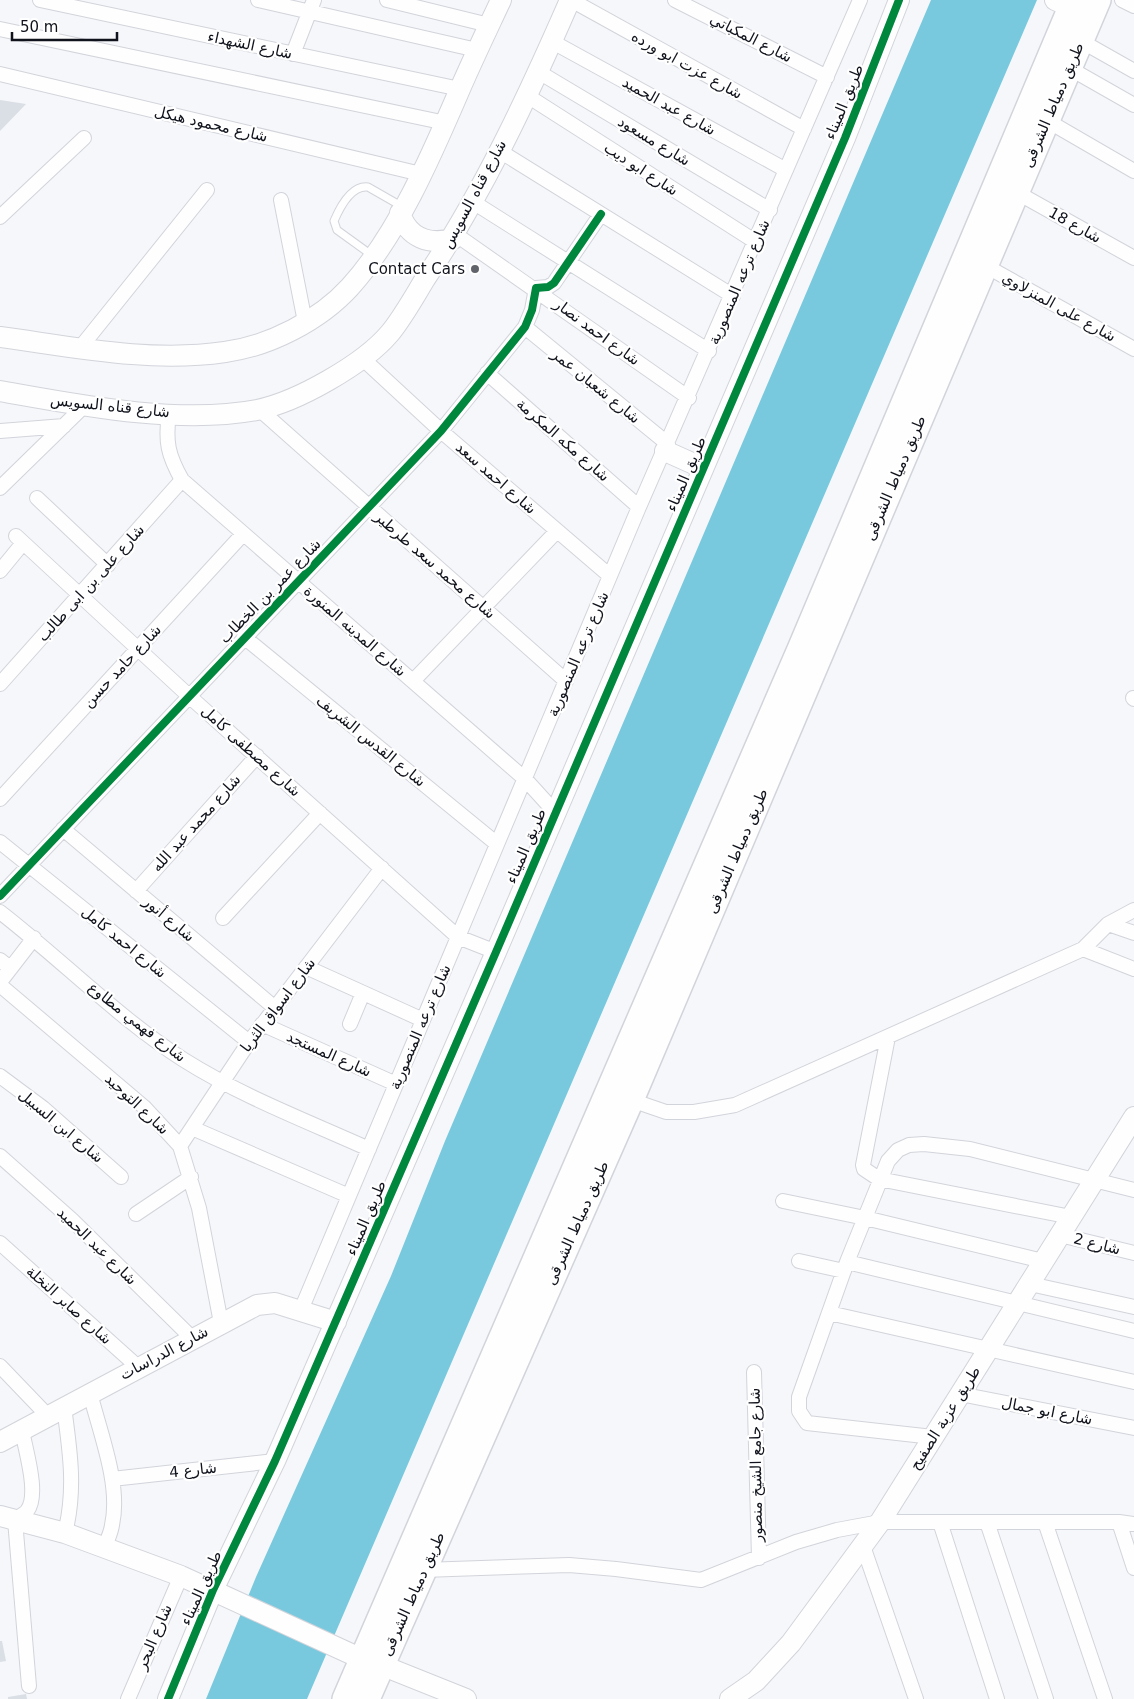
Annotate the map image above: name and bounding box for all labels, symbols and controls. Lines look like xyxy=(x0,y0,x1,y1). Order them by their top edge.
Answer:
scale bar xyxy=(12,10,118,42)
street label: شارع المكباتي xyxy=(707,10,795,67)
text: 50 m xyxy=(20,18,58,36)
street label: شارع الشهداء xyxy=(206,27,294,63)
street label: شارع عزت ابو ورده xyxy=(628,27,746,103)
street label: طريق دمياط الشرقى xyxy=(1018,40,1088,170)
street label: طريق الميناء xyxy=(821,62,867,142)
street label: شارع عبد الحميد xyxy=(619,73,719,139)
street label: شارع محمود هيكل xyxy=(153,102,269,146)
street label: شارع مسعود xyxy=(615,112,693,170)
street label: شارع قناه السويس xyxy=(438,137,510,251)
street label: شارع ابو ديب xyxy=(601,138,681,200)
street label: شارع 18 xyxy=(1046,203,1104,247)
street label: شارع ترعه المنصورية xyxy=(704,217,774,347)
place label: Contact Cars xyxy=(368,260,465,278)
marker: Contact Cars xyxy=(469,263,481,275)
street label: شارع على المنزلاوي xyxy=(999,268,1119,347)
street label: شارع احمد نصار xyxy=(550,294,643,369)
street label: شارع شعبان عمر xyxy=(547,344,644,427)
street label: شارع قناه السويس xyxy=(49,391,171,421)
street label: شارع مكه المكرمة xyxy=(513,395,613,485)
street label: طريق دمياط الشرقى xyxy=(860,413,930,543)
street label: طريق الميناء xyxy=(662,434,710,514)
street label: شارع احمد سعد xyxy=(452,438,540,518)
street label: شارع محمد سعد طرطير xyxy=(370,507,499,622)
street label: شارع على بن ابى طالب xyxy=(34,521,148,645)
street label: شارع عمر بن الخطاب xyxy=(215,535,325,647)
street label: شارع المدينه المنورة xyxy=(300,582,410,680)
street label: شارع ترعه المنصورية xyxy=(543,589,613,719)
street label: شارع حامد حسن xyxy=(79,621,165,711)
street label: شارع القدس الشريف xyxy=(313,691,429,791)
street label: شارع مصطفى كامل xyxy=(198,702,304,800)
street label: شارع محمد عبد الله xyxy=(147,771,245,875)
street label: طريق دمياط الشرقى xyxy=(702,786,772,916)
street label: طريق الميناء xyxy=(502,806,550,886)
street label: شارع أنور xyxy=(139,891,199,946)
street label: شارع احمد كامل xyxy=(78,902,170,982)
street label: شارع اسواق الثريا xyxy=(237,954,319,1056)
street label: شارع ترعه المنصورية xyxy=(385,962,455,1092)
street label: شارع فهمي مطاوع xyxy=(84,978,190,1067)
street label: شارع المستجد xyxy=(284,1027,374,1081)
street label: شارع التوحيد xyxy=(101,1070,173,1138)
street label: شارع ابن السبيل xyxy=(15,1085,107,1167)
street label: طريق دمياط الشرقى xyxy=(541,1158,613,1288)
street label: طريق الميناء xyxy=(342,1178,390,1258)
street label: شارع عبد الحميد xyxy=(53,1204,141,1288)
street label: شارع 2 xyxy=(1072,1230,1122,1258)
street label: شارع صابر النخلة xyxy=(23,1262,115,1348)
street label: شارع الدراسات xyxy=(117,1322,211,1384)
street label: طريق عزبة الصفيح xyxy=(906,1363,984,1473)
street label: شارع جامع الشيخ منصور xyxy=(746,1388,766,1543)
street label: شارع ابو جمال xyxy=(1000,1393,1094,1429)
street label: شارع 4 xyxy=(168,1459,218,1481)
street label: طريق دمياط الشرقى xyxy=(377,1529,449,1659)
street label: طريق الميناء xyxy=(177,1548,225,1628)
street label: شارع البحر xyxy=(132,1602,176,1673)

